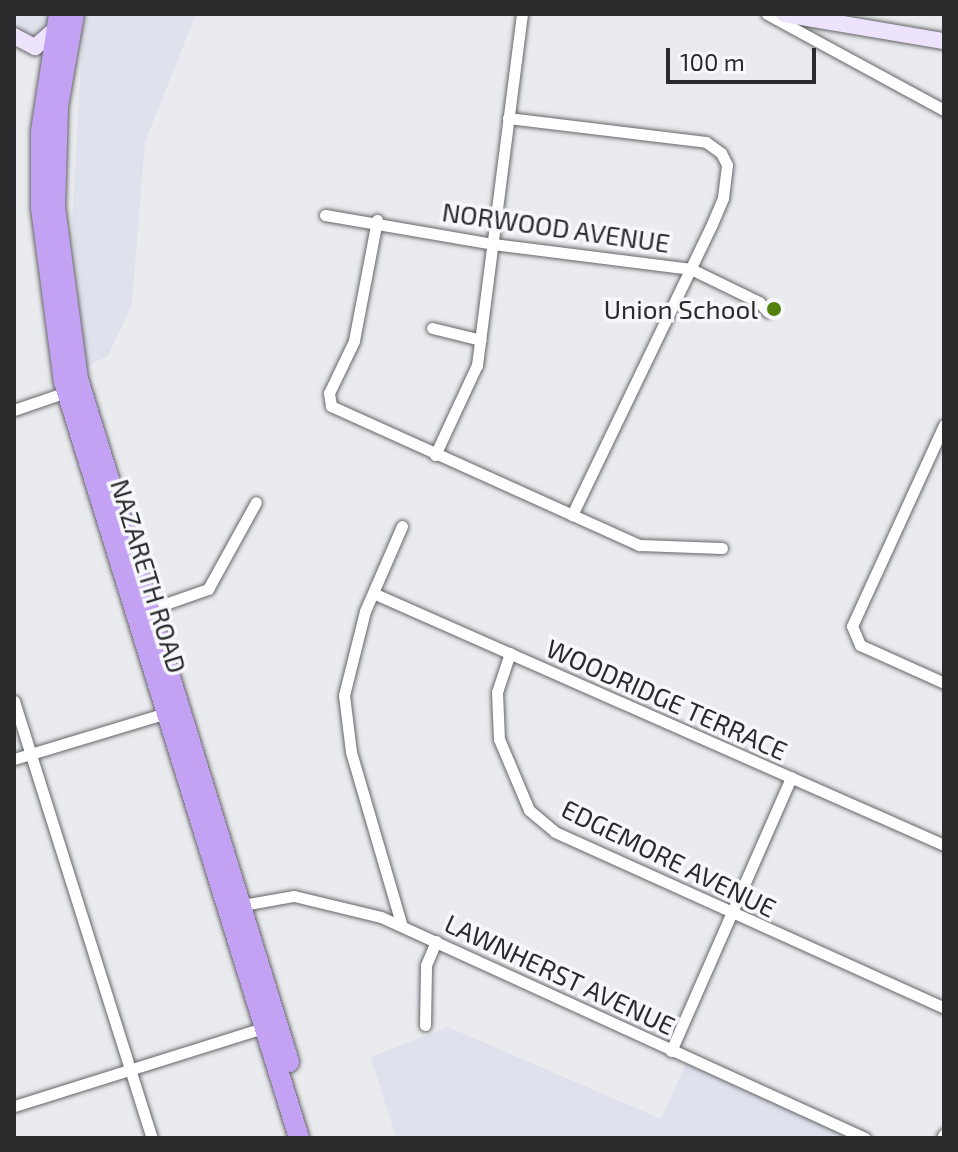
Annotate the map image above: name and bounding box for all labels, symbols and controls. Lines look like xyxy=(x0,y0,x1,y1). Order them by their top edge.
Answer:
scale bar xyxy=(670,32,820,82)
text: 100 m xyxy=(680,47,745,76)
street label: NORWOOD AVENUE xyxy=(440,196,672,258)
place label: Union School xyxy=(604,293,758,325)
marker: Union School xyxy=(765,300,783,318)
street label: NAZARETH ROAD xyxy=(105,475,193,677)
street label: WOODRIDGE TERRACE xyxy=(542,632,792,766)
street label: EDGEMORE AVENUE xyxy=(556,792,782,924)
street label: LAWNHERST AVENUE xyxy=(440,907,680,1041)

